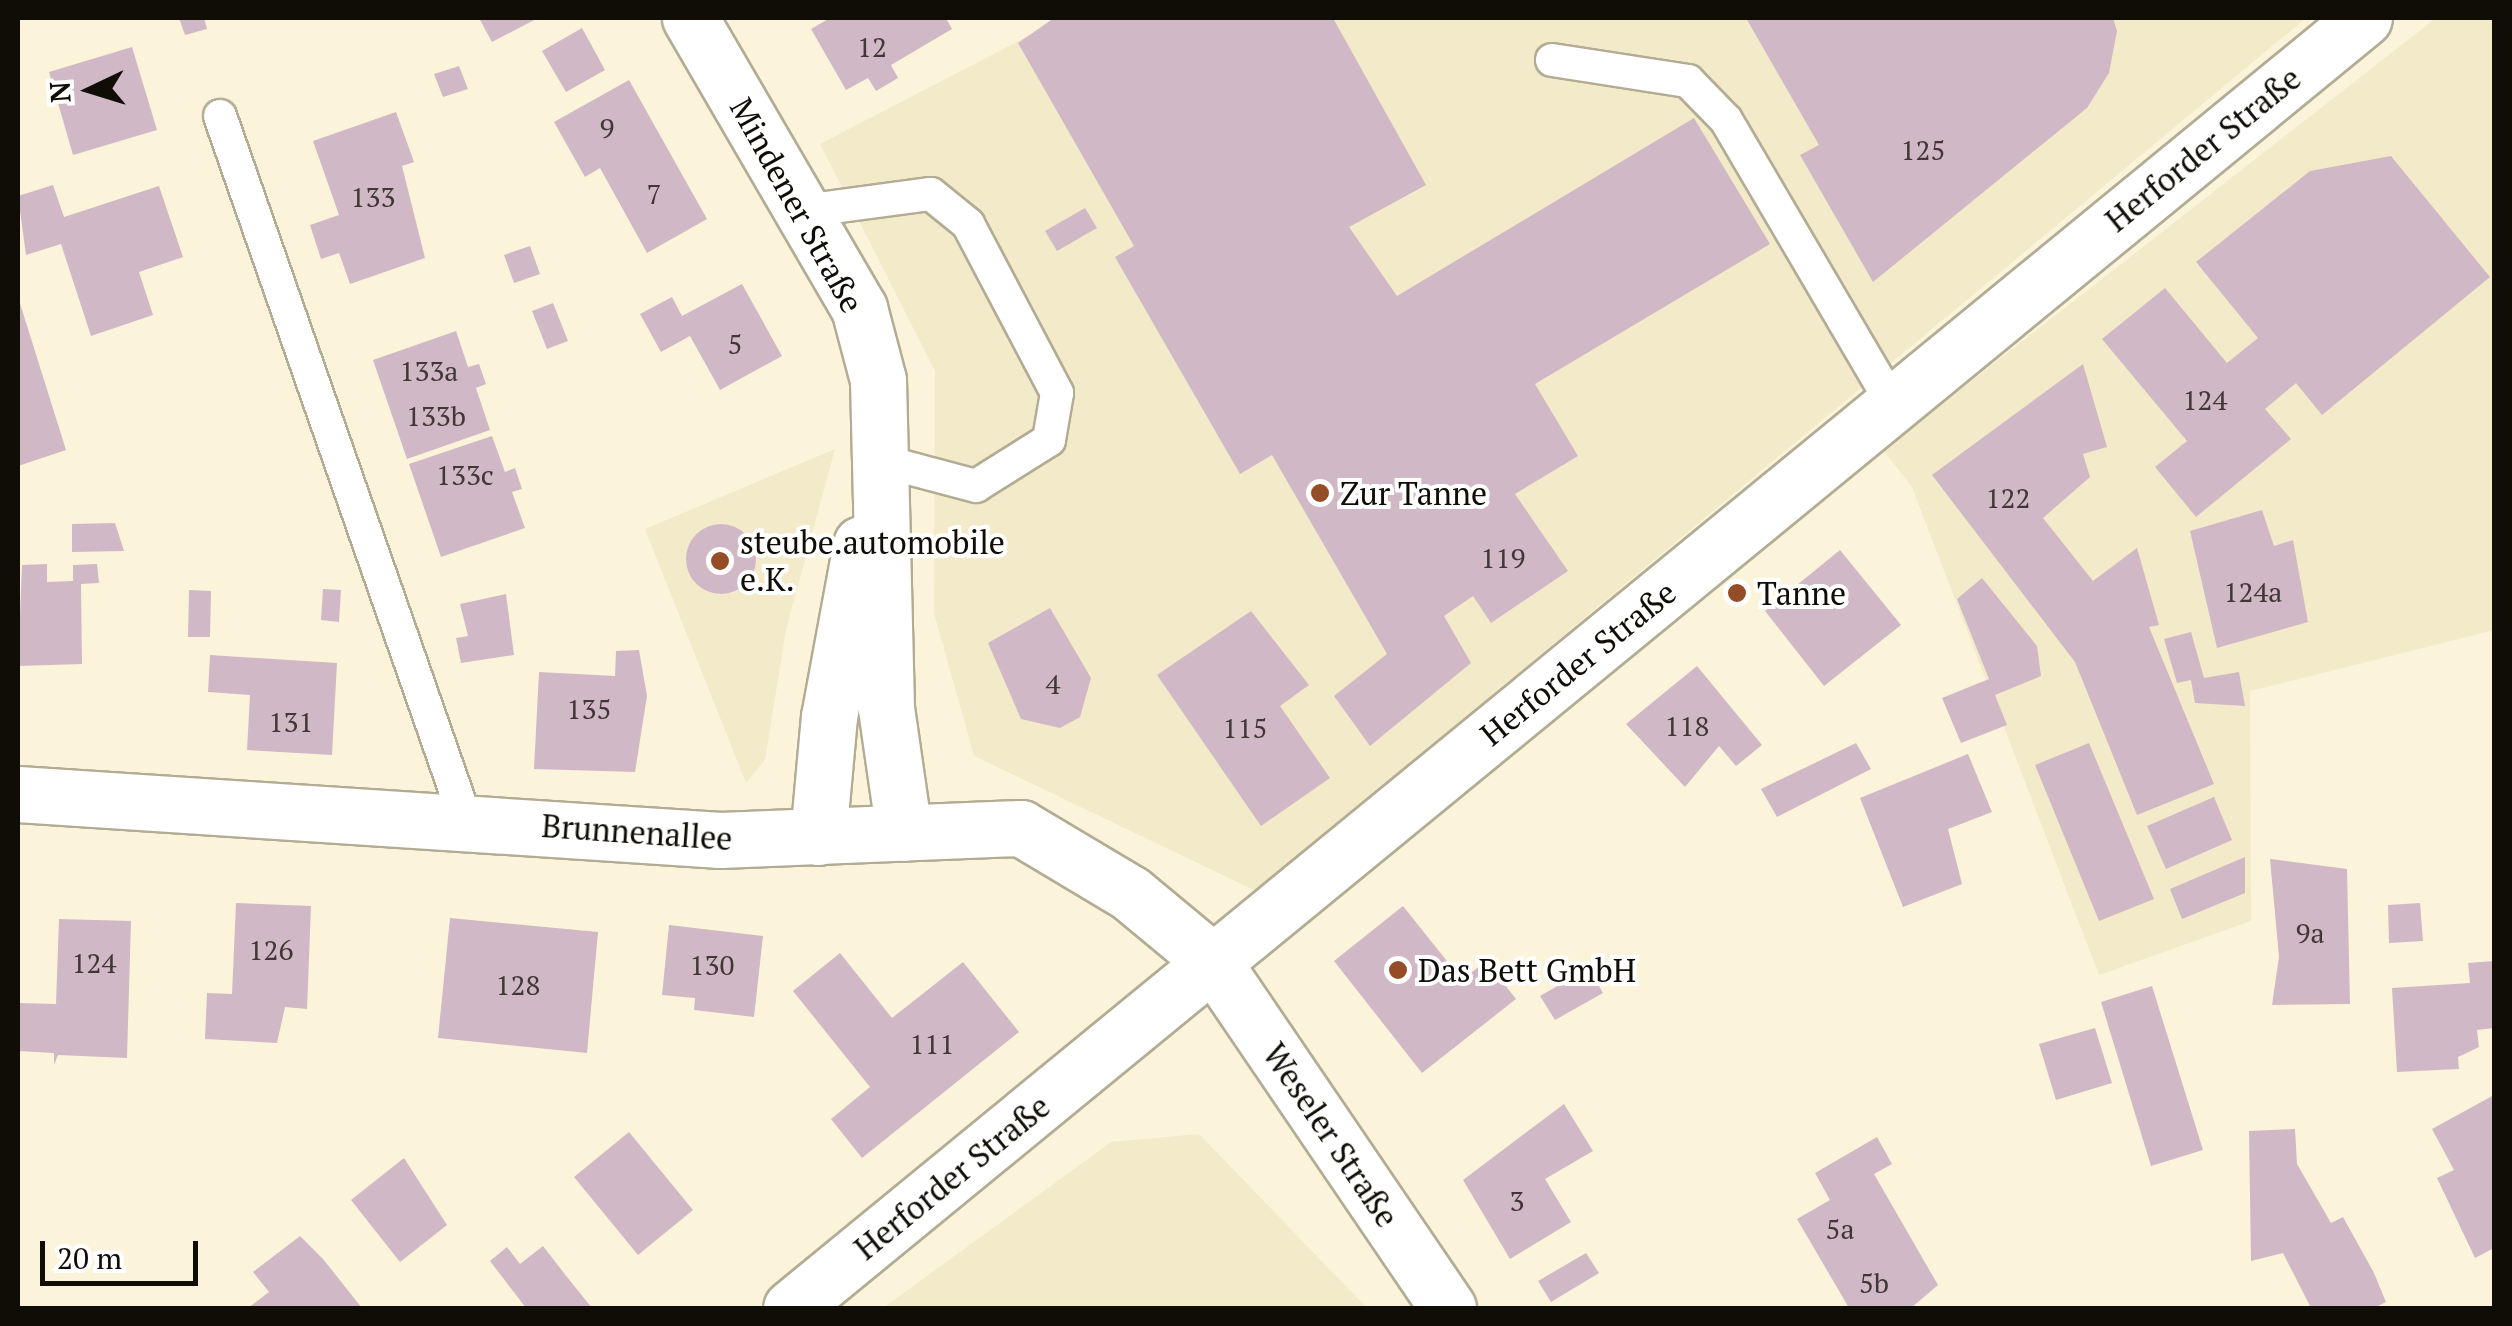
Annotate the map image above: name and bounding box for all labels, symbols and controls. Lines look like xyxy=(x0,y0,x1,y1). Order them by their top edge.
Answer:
house number: 12 xyxy=(857,30,887,64)
north arrow xyxy=(40,40,140,140)
street label: Herforder Straße xyxy=(2098,59,2308,239)
text: N xyxy=(40,80,79,104)
street label: Mindener Straße xyxy=(722,91,872,319)
house number: 9 xyxy=(600,111,614,145)
house number: 125 xyxy=(1901,133,1945,167)
house number: 7 xyxy=(647,177,661,211)
house number: 133 xyxy=(351,180,395,214)
house number: 5 xyxy=(728,327,742,361)
house number: 133a xyxy=(400,354,458,388)
house number: 124 xyxy=(2183,383,2227,417)
house number: 133b xyxy=(406,399,466,433)
house number: 133c xyxy=(436,458,494,492)
place label: Zur Tanne xyxy=(1340,474,1487,512)
house number: 122 xyxy=(1986,481,2030,515)
marker: Zur Tanne xyxy=(1309,482,1331,504)
place label: steube.automobile e.K. xyxy=(740,524,1005,599)
house number: 119 xyxy=(1481,541,1525,575)
marker: steube.automobile e.K. xyxy=(709,550,731,572)
street label: Herforder Straße xyxy=(1473,573,1683,753)
place label: Tanne xyxy=(1757,574,1846,612)
house number: 124a xyxy=(2224,575,2282,609)
marker: Tanne xyxy=(1726,582,1748,604)
house number: 4 xyxy=(1046,667,1060,701)
house number: 135 xyxy=(567,692,611,726)
house number: 131 xyxy=(269,705,313,739)
house number: 118 xyxy=(1665,709,1709,743)
house number: 115 xyxy=(1223,711,1267,745)
street label: Brunnenallee xyxy=(540,806,734,858)
house number: 9a xyxy=(2295,916,2325,950)
house number: 126 xyxy=(249,933,293,967)
house number: 124 xyxy=(72,946,116,980)
house number: 130 xyxy=(690,948,734,982)
place label: Das Bett GmbH xyxy=(1418,951,1636,989)
marker: Das Bett GmbH xyxy=(1387,959,1409,981)
house number: 128 xyxy=(496,968,540,1002)
house number: 111 xyxy=(910,1027,954,1061)
street label: Weseler Straße xyxy=(1255,1036,1407,1234)
street label: Herforder Straße xyxy=(847,1087,1057,1267)
house number: 3 xyxy=(1510,1184,1524,1218)
house number: 5a xyxy=(1825,1212,1855,1246)
scale bar xyxy=(45,1221,202,1283)
text: 20 m xyxy=(57,1238,122,1278)
house number: 5b xyxy=(1859,1266,1889,1300)

